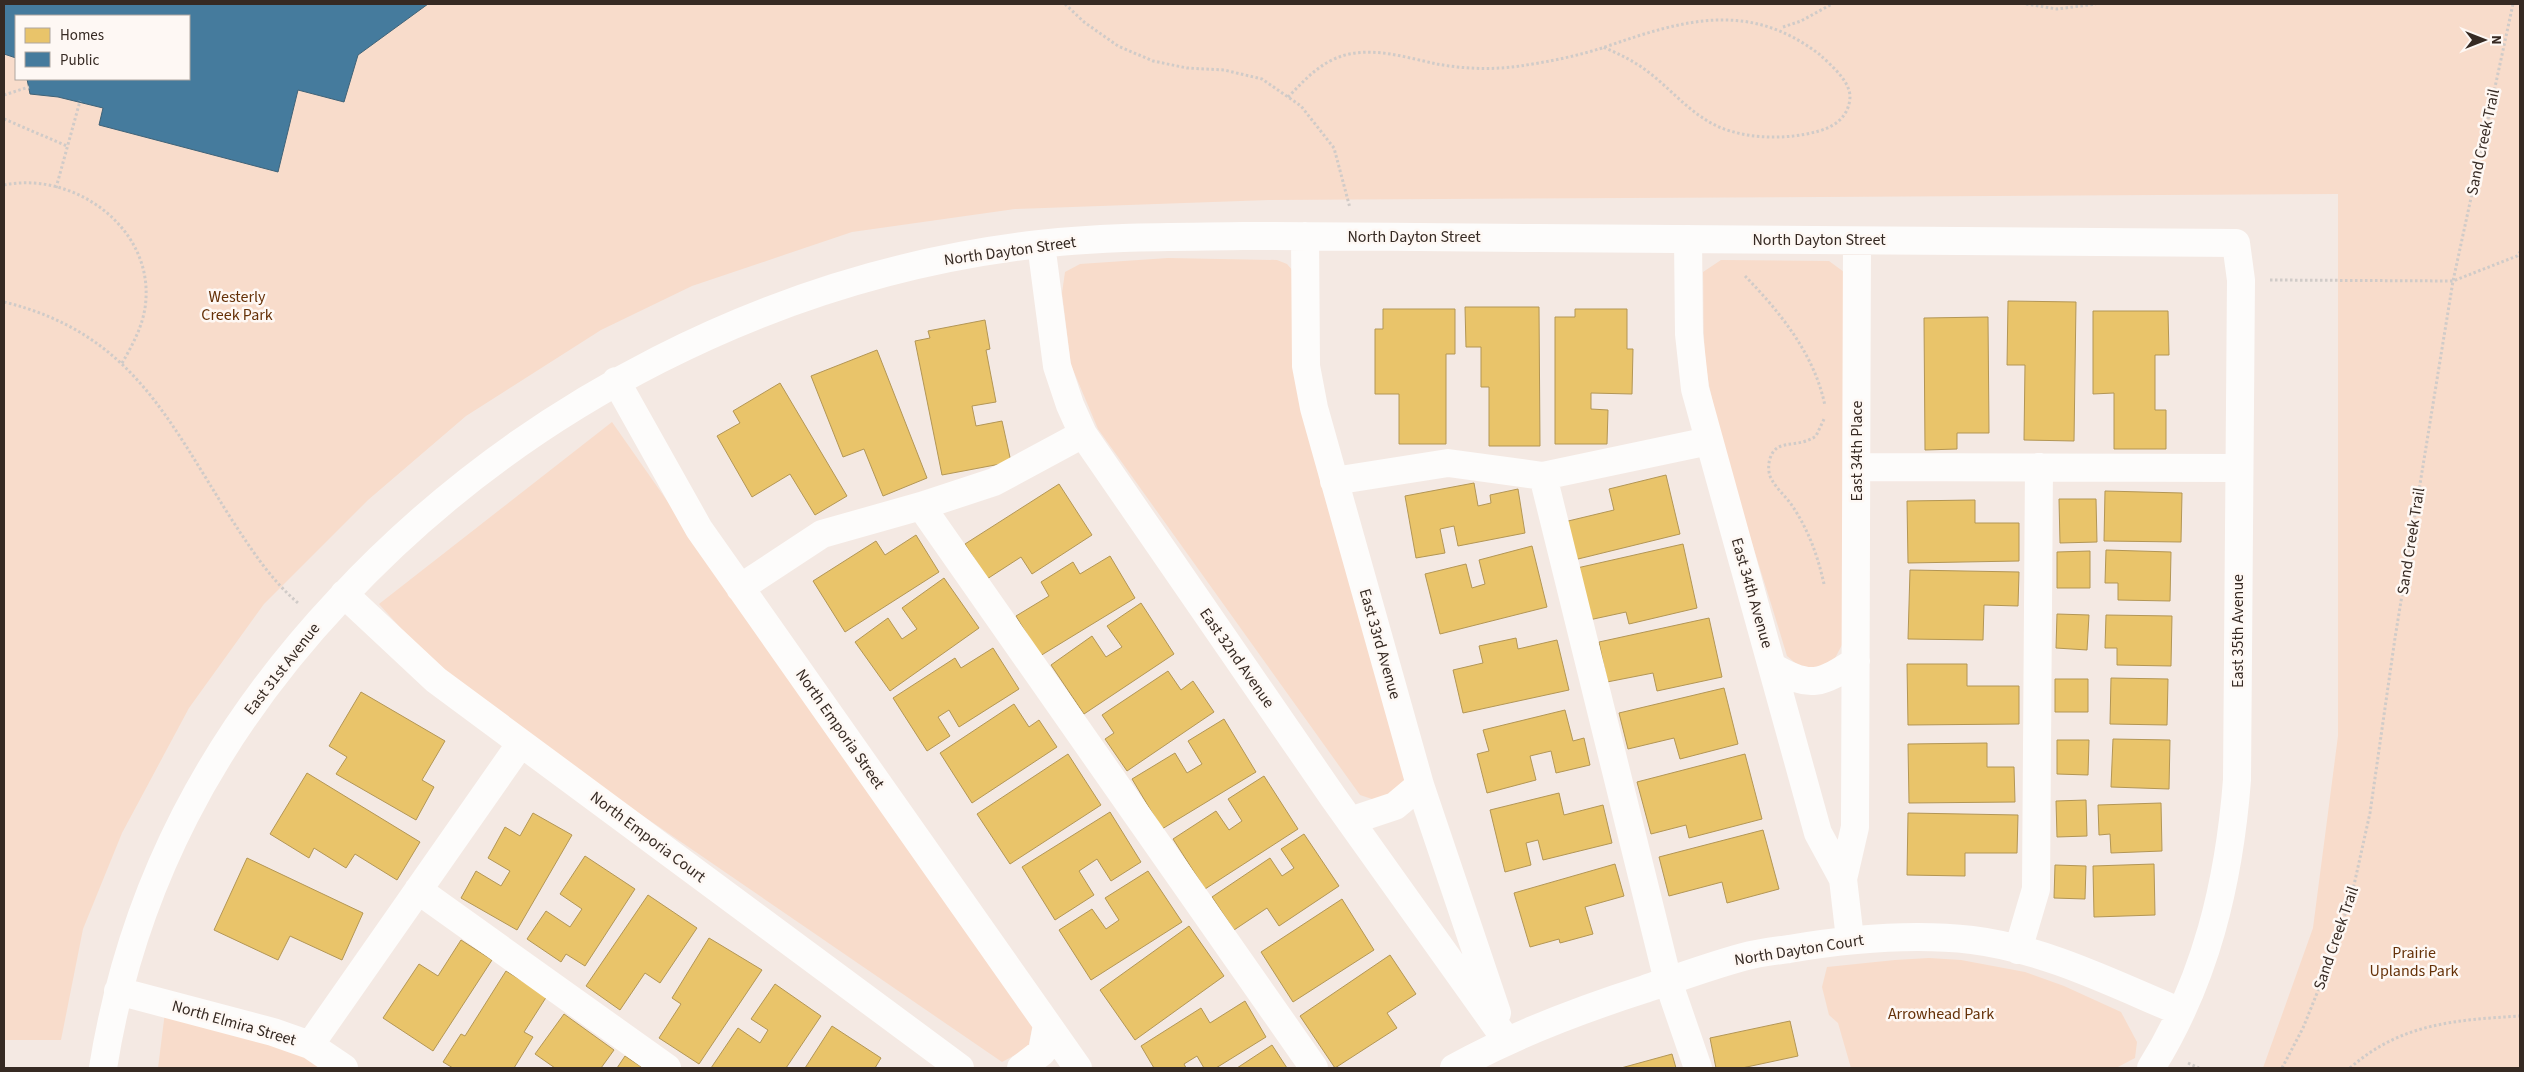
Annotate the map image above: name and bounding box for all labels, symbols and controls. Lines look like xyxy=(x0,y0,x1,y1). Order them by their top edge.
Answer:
legend xyxy=(15,15,190,80)
north arrow xyxy=(2459,15,2509,65)
text: Homes xyxy=(60,25,104,46)
text: N xyxy=(2486,35,2506,45)
text: Public xyxy=(60,50,99,71)
street label: Sand Creek Trail xyxy=(2461,87,2505,197)
street label: North Dayton Street xyxy=(1347,226,1481,248)
street label: North Dayton Street xyxy=(1752,229,1886,251)
street label: North Dayton Street xyxy=(943,231,1078,271)
park label: Westerly Creek Park xyxy=(201,286,273,326)
street label: East 34th Place xyxy=(1846,401,1868,501)
street label: Sand Creek Trail xyxy=(2392,486,2430,596)
street label: East 34th Avenue xyxy=(1726,535,1778,651)
street label: East 35th Avenue xyxy=(2227,574,2249,688)
street label: East 33rd Avenue xyxy=(1354,586,1406,702)
street label: East 32nd Avenue xyxy=(1194,604,1280,712)
street label: East 31st Avenue xyxy=(239,618,325,720)
street label: North Emporia Street xyxy=(790,665,890,794)
street label: North Emporia Court xyxy=(586,786,711,888)
street label: Sand Creek Trail xyxy=(2308,883,2364,993)
street label: North Dayton Court xyxy=(1733,929,1866,971)
park label: Prairie Uplands Park xyxy=(2370,942,2458,982)
street label: North Elmira Street xyxy=(169,995,299,1051)
park label: Arrowhead Park xyxy=(1888,1003,1994,1025)

